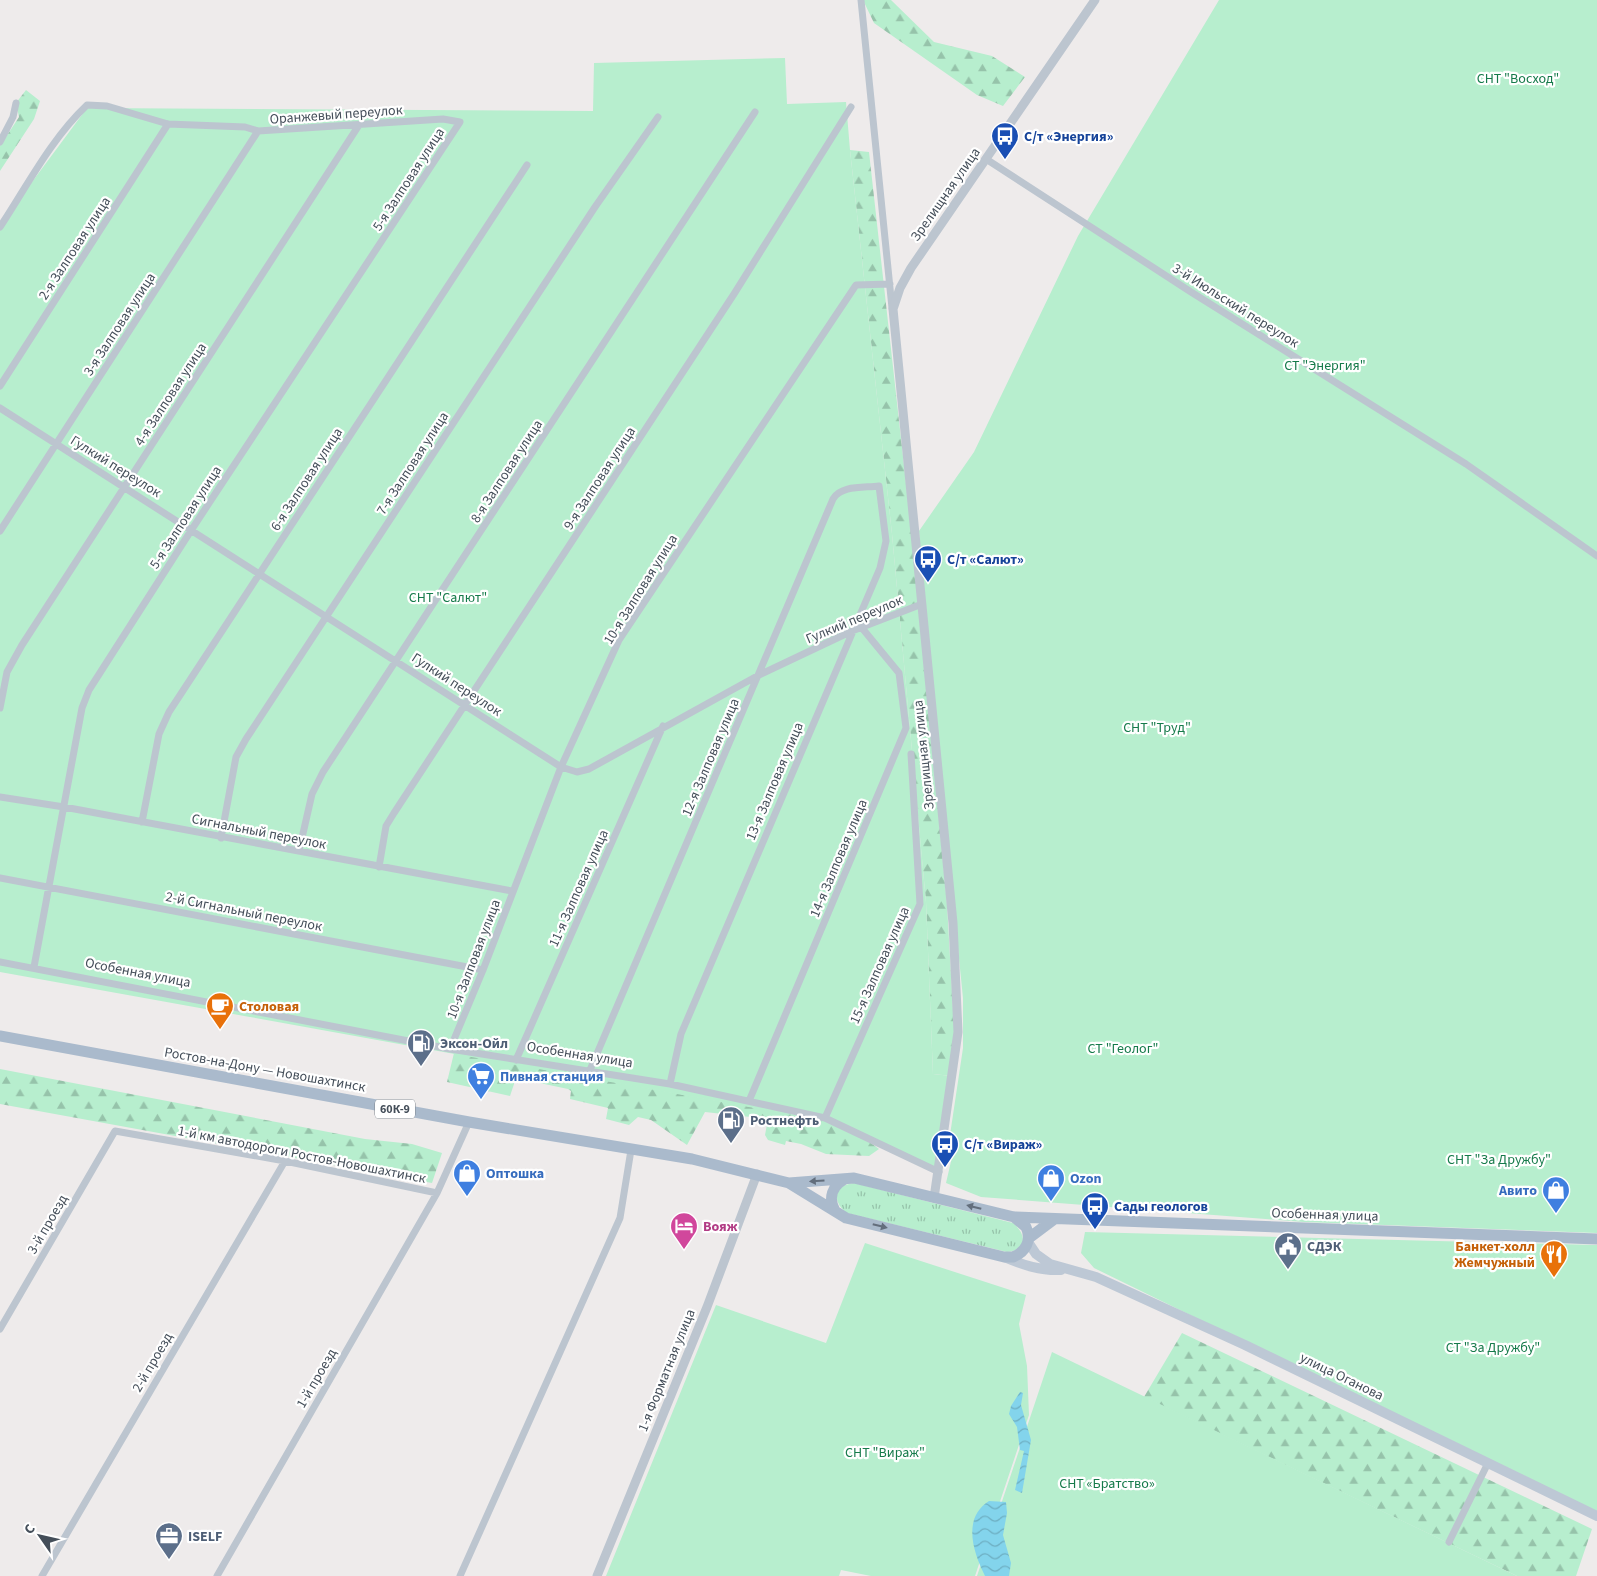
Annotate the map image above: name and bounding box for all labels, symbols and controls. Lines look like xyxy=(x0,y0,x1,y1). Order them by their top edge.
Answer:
park label: СНТ "Восход" xyxy=(1477,69,1559,89)
street label: Оранжевый переулок xyxy=(269,100,403,130)
bus stop icon: С/т «Энергия» xyxy=(990,121,1020,160)
street label: 5-я Залповая улица xyxy=(368,124,450,235)
place label: С/т «Энергия» xyxy=(1024,127,1114,147)
street label: Зрелищная улица xyxy=(906,144,986,245)
street label: 2-я Залповая улица xyxy=(34,193,116,304)
street label: 3-й Июльский переулок xyxy=(1168,259,1303,353)
street label: 3-я Залповая улица xyxy=(79,269,161,380)
street label: 4-я Залповая улица xyxy=(130,339,212,450)
park label: СТ "Энергия" xyxy=(1284,356,1366,376)
street label: 7-я Залповая улица xyxy=(372,408,454,519)
street label: 8-я Залповая улица xyxy=(466,416,548,527)
street label: 9-я Залповая улица xyxy=(559,423,641,534)
street label: 6-я Залповая улица xyxy=(266,424,348,535)
street label: Гулкий переулок xyxy=(66,431,165,503)
street label: 5-я Залповая улица xyxy=(145,462,227,573)
street label: 10-я Залповая улица xyxy=(599,531,683,648)
bus stop icon: С/т «Салют» xyxy=(913,544,943,583)
place label: С/т «Салют» xyxy=(947,550,1024,570)
park label: СНТ "Салют" xyxy=(409,588,487,608)
street label: Гулкий переулок xyxy=(803,590,906,649)
street label: Гулкий переулок xyxy=(408,648,505,721)
street label: 12-я Залповая улица xyxy=(677,695,745,820)
street label: Зрелищная улица xyxy=(908,699,940,811)
park label: СНТ "Труд" xyxy=(1123,718,1191,738)
street label: 13-я Залповая улица xyxy=(741,719,809,844)
street label: 14-я Залповая улица xyxy=(805,796,873,921)
street label: Сигнальный переулок xyxy=(190,809,328,855)
street label: 11-я Залповая улица xyxy=(544,827,614,950)
street label: 2-й Сигнальный переулок xyxy=(164,887,324,937)
street label: 10-я Залповая улица xyxy=(442,897,506,1022)
street label: 15-я Залповая улица xyxy=(845,904,915,1027)
street label: Особенная улица xyxy=(83,953,192,993)
cafe icon: Столовая xyxy=(205,991,235,1030)
place label: Столовая xyxy=(239,997,299,1017)
fuel station icon: Эксон-Ойл xyxy=(406,1028,436,1067)
place label: Эксон-Ойл xyxy=(440,1034,508,1054)
street label: Особенная улица xyxy=(525,1037,634,1073)
park label: СТ "Геолог" xyxy=(1088,1039,1158,1059)
street label: Ростов-на-Дону — Новошахтинск xyxy=(163,1042,367,1098)
supermarket icon: Пивная станция xyxy=(466,1061,496,1100)
place label: Пивная станция xyxy=(500,1067,603,1087)
road number: 60К-9 xyxy=(375,1100,415,1118)
fuel station icon: Ростнефть xyxy=(716,1105,746,1144)
place label: Ростнефть xyxy=(750,1111,819,1131)
street label: 1-й км автодороги Ростов-Новошахтинск xyxy=(176,1121,428,1189)
bus stop icon: С/т «Вираж» xyxy=(930,1129,960,1168)
place label: С/т «Вираж» xyxy=(964,1135,1043,1155)
park label: СНТ "За Дружбу" xyxy=(1447,1150,1551,1170)
shop icon: Оптошка xyxy=(452,1158,482,1197)
shop icon: Ozon xyxy=(1036,1163,1066,1202)
place label: Оптошка xyxy=(486,1164,544,1184)
place label: Ozon xyxy=(1070,1169,1101,1189)
shop icon: Авито xyxy=(1541,1175,1571,1214)
one-way arrow xyxy=(809,1177,825,1185)
place label: Авито xyxy=(1498,1181,1537,1201)
street label: 3-й проезд xyxy=(23,1190,73,1258)
bus stop icon: Сады геологов xyxy=(1080,1191,1110,1230)
place label: Сады геологов xyxy=(1114,1197,1208,1217)
one-way arrow xyxy=(966,1203,981,1211)
street label: Особенная улица xyxy=(1271,1203,1379,1227)
hotel icon: Вояж xyxy=(669,1211,699,1250)
place label: Вояж xyxy=(703,1217,738,1237)
one-way arrow xyxy=(873,1223,888,1231)
public building icon: СДЭК xyxy=(1273,1231,1303,1270)
place label: СДЭК xyxy=(1307,1237,1342,1257)
place label: Банкет-холл Жемчужный xyxy=(1455,1237,1535,1273)
restaurant icon: Банкет-холл Жемчужный xyxy=(1539,1239,1569,1278)
street label: 1-я Форматная улица xyxy=(633,1306,701,1435)
street label: 2-й проезд xyxy=(128,1328,178,1396)
park label: СТ "За Дружбу" xyxy=(1446,1338,1540,1358)
street label: 1-й проезд xyxy=(292,1344,342,1412)
street label: улица Оганова xyxy=(1296,1348,1387,1406)
park label: СНТ "Вираж" xyxy=(845,1443,925,1463)
park label: СНТ «Братство» xyxy=(1059,1474,1155,1494)
north arrow xyxy=(15,1511,65,1561)
text: С xyxy=(19,1520,41,1538)
office icon: ISELF xyxy=(154,1521,184,1560)
place label: ISELF xyxy=(188,1527,222,1547)

